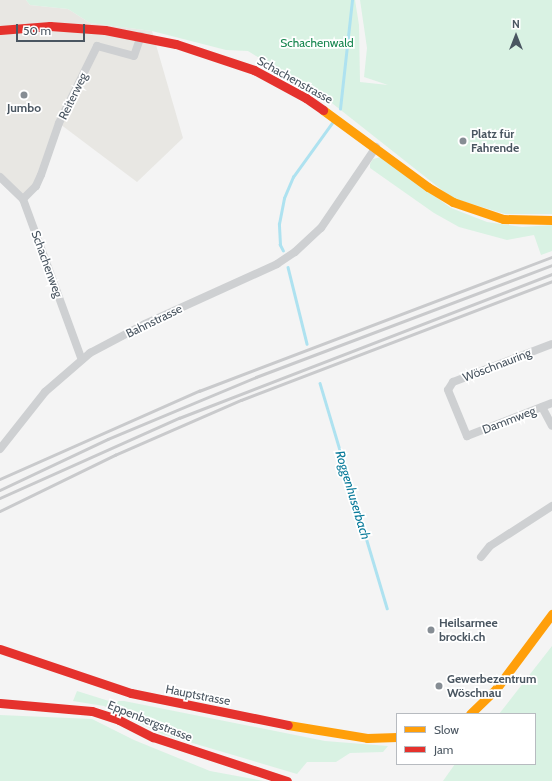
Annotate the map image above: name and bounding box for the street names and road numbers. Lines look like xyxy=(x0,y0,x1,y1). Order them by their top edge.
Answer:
street label: Schachenstrasse xyxy=(255,53,335,107)
street label: Reiterweg xyxy=(55,70,91,122)
street label: Schachenweg xyxy=(28,229,66,299)
street label: Bahnstrasse xyxy=(124,301,184,341)
street label: Wöschnauring xyxy=(461,345,533,385)
street label: Dammweg xyxy=(480,403,538,437)
street label: Hauptstrasse xyxy=(164,682,232,708)
street label: Eppenbergstrasse xyxy=(106,698,194,744)

